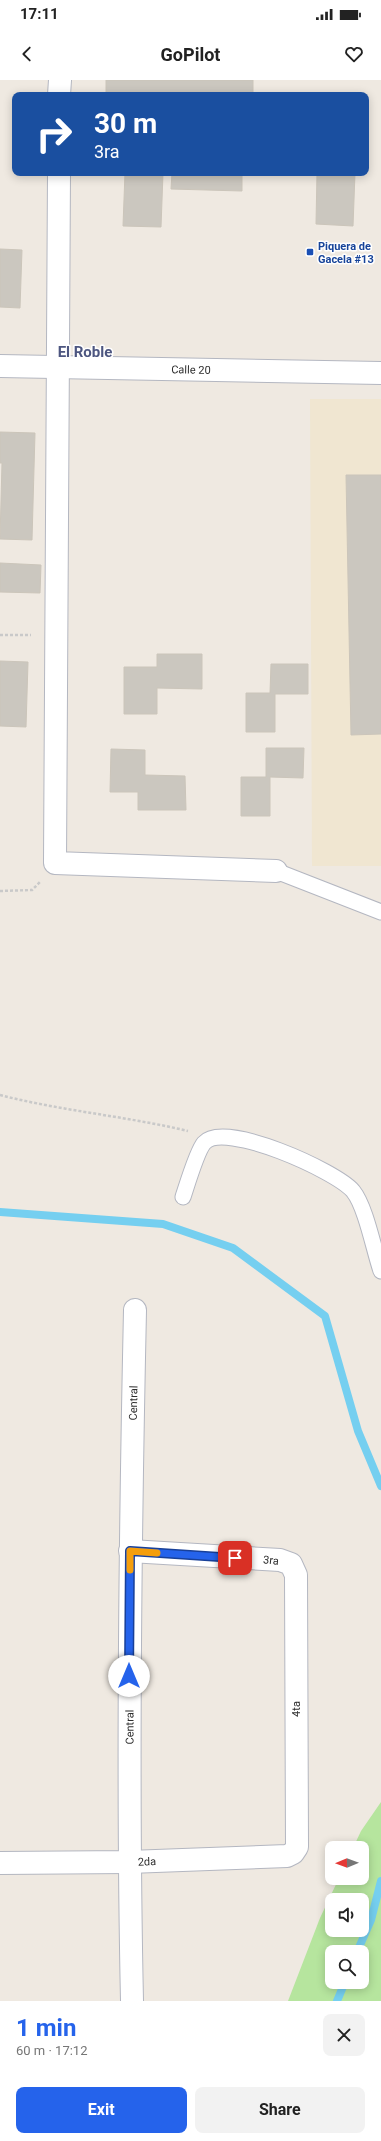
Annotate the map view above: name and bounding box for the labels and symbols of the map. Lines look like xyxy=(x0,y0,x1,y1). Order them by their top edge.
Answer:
place label: Piquera de Gacela #13 xyxy=(318,240,374,266)
marker: Piquera de Gacela #13 xyxy=(305,247,315,257)
district label: El Roble xyxy=(58,343,112,361)
street label: Calle 20 xyxy=(171,363,211,377)
street label: Central xyxy=(127,1385,140,1421)
pin xyxy=(218,1541,252,1575)
street label: 3ra xyxy=(262,1553,279,1568)
position arrow xyxy=(108,1655,150,1697)
street label: 4ta xyxy=(290,1701,303,1717)
street label: Central xyxy=(123,1710,136,1744)
north arrow xyxy=(325,1841,369,1885)
street label: 2da xyxy=(138,1855,156,1869)

